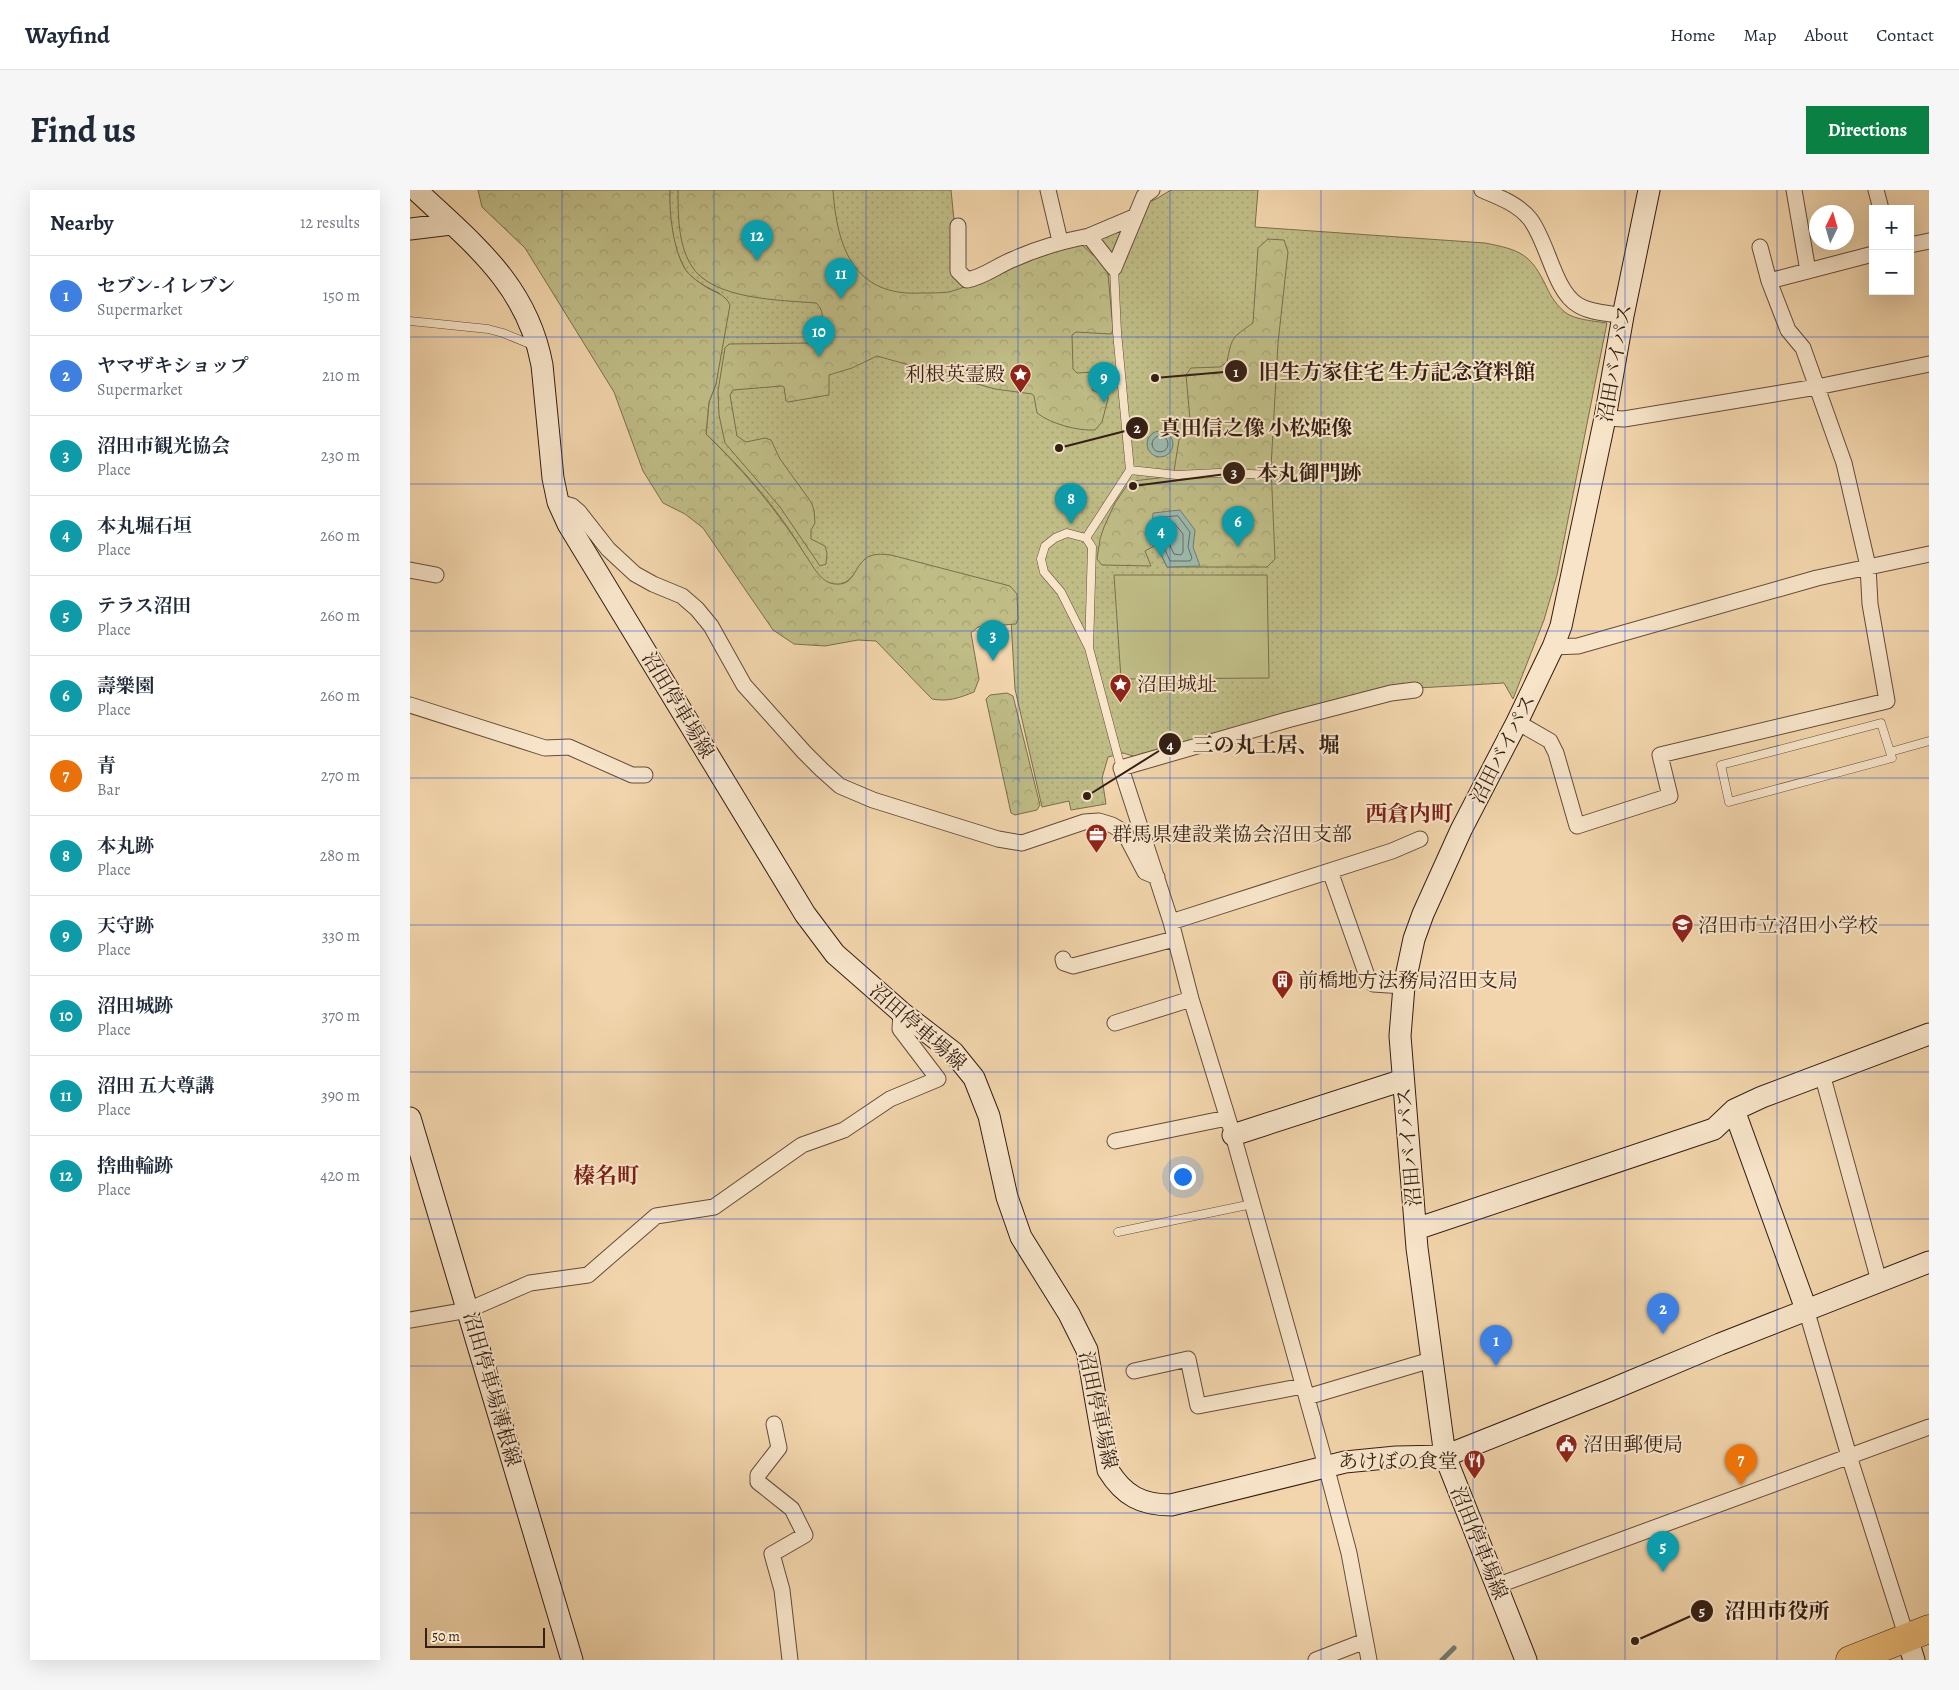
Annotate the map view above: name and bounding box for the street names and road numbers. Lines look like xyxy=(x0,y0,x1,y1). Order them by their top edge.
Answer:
street label: 沼田バイパス xyxy=(1591,302,1639,424)
street label: 沼田停車場線 xyxy=(636,647,720,763)
street label: 沼田バイパス xyxy=(1464,690,1542,808)
street label: 沼田停車場線 xyxy=(864,977,972,1077)
street label: 沼田バイパス xyxy=(1390,1086,1428,1208)
street label: 沼田停車場薄根線 xyxy=(457,1308,527,1470)
street label: 沼田停車場線 xyxy=(1072,1349,1124,1471)
street label: 沼田停車場線 xyxy=(1444,1482,1514,1604)

